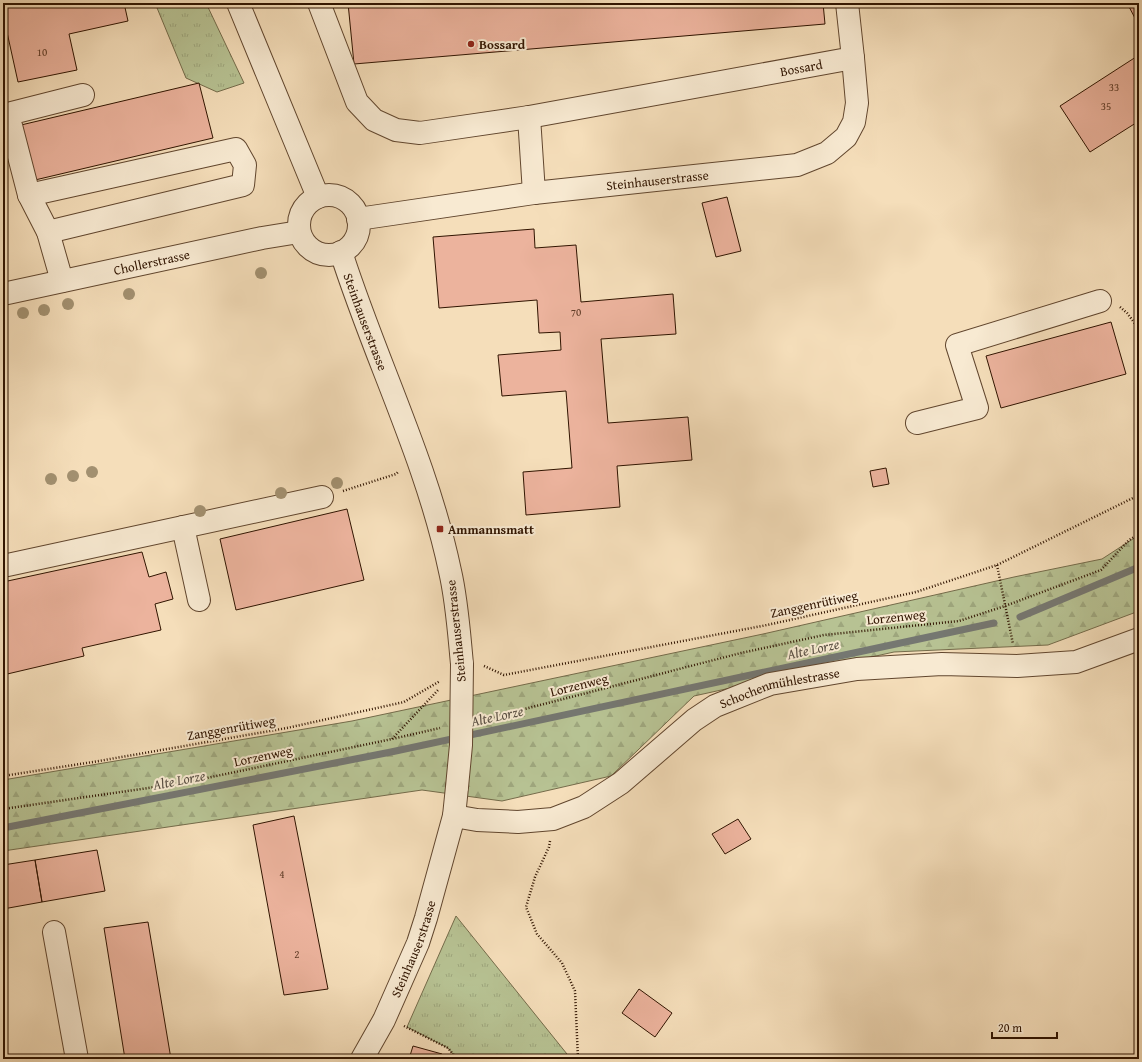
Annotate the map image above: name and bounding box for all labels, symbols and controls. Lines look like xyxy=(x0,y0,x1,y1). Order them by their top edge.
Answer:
place label: Bossard xyxy=(479,35,526,54)
marker: Bossard xyxy=(466,39,476,49)
house number: 10 xyxy=(37,44,47,60)
street label: Bossard xyxy=(778,54,824,81)
house number: 33 xyxy=(1109,79,1119,95)
house number: 35 xyxy=(1101,98,1111,114)
street label: Steinhauserstrasse xyxy=(605,165,710,195)
street label: Chollerstrasse xyxy=(112,244,191,279)
street label: Steinhauserstrasse xyxy=(339,270,393,373)
house number: 70 xyxy=(571,304,581,320)
place label: Ammannsmatt xyxy=(448,520,534,539)
marker: Ammannsmatt xyxy=(435,524,445,534)
street label: Steinhauserstrasse xyxy=(441,579,471,683)
street label: Zanggenrütiweg xyxy=(769,585,860,623)
street label: Lorzenweg xyxy=(866,604,927,630)
water label: Alte Lorze xyxy=(784,634,841,664)
street label: Schochenmühlestrasse xyxy=(716,663,841,713)
street label: Lorzenweg xyxy=(548,669,610,701)
water label: Alte Lorze xyxy=(468,701,525,731)
street label: Zanggenrütiweg xyxy=(186,711,277,745)
street label: Lorzenweg xyxy=(232,740,294,771)
water label: Alte Lorze xyxy=(150,765,207,795)
house number: 4 xyxy=(279,866,285,882)
street label: Steinhauserstrasse xyxy=(386,898,440,1000)
house number: 2 xyxy=(294,946,300,962)
scale bar xyxy=(992,1014,1057,1040)
text: 20 m xyxy=(998,1019,1022,1036)

